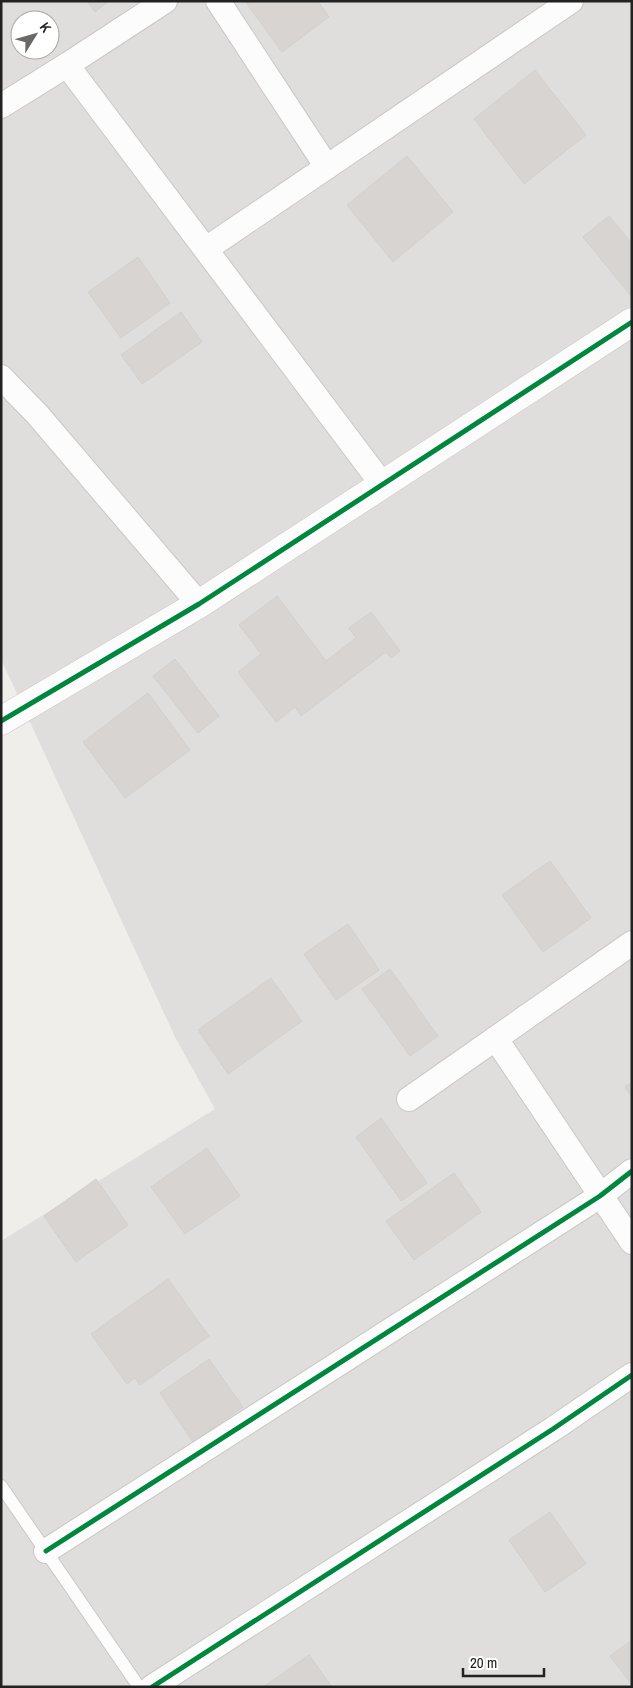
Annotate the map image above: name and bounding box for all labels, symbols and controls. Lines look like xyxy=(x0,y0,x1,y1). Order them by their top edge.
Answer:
north arrow xyxy=(10,10,60,60)
text: K xyxy=(36,18,55,36)
scale bar xyxy=(463,1646,544,1678)
text: 20 m xyxy=(470,1652,497,1673)

